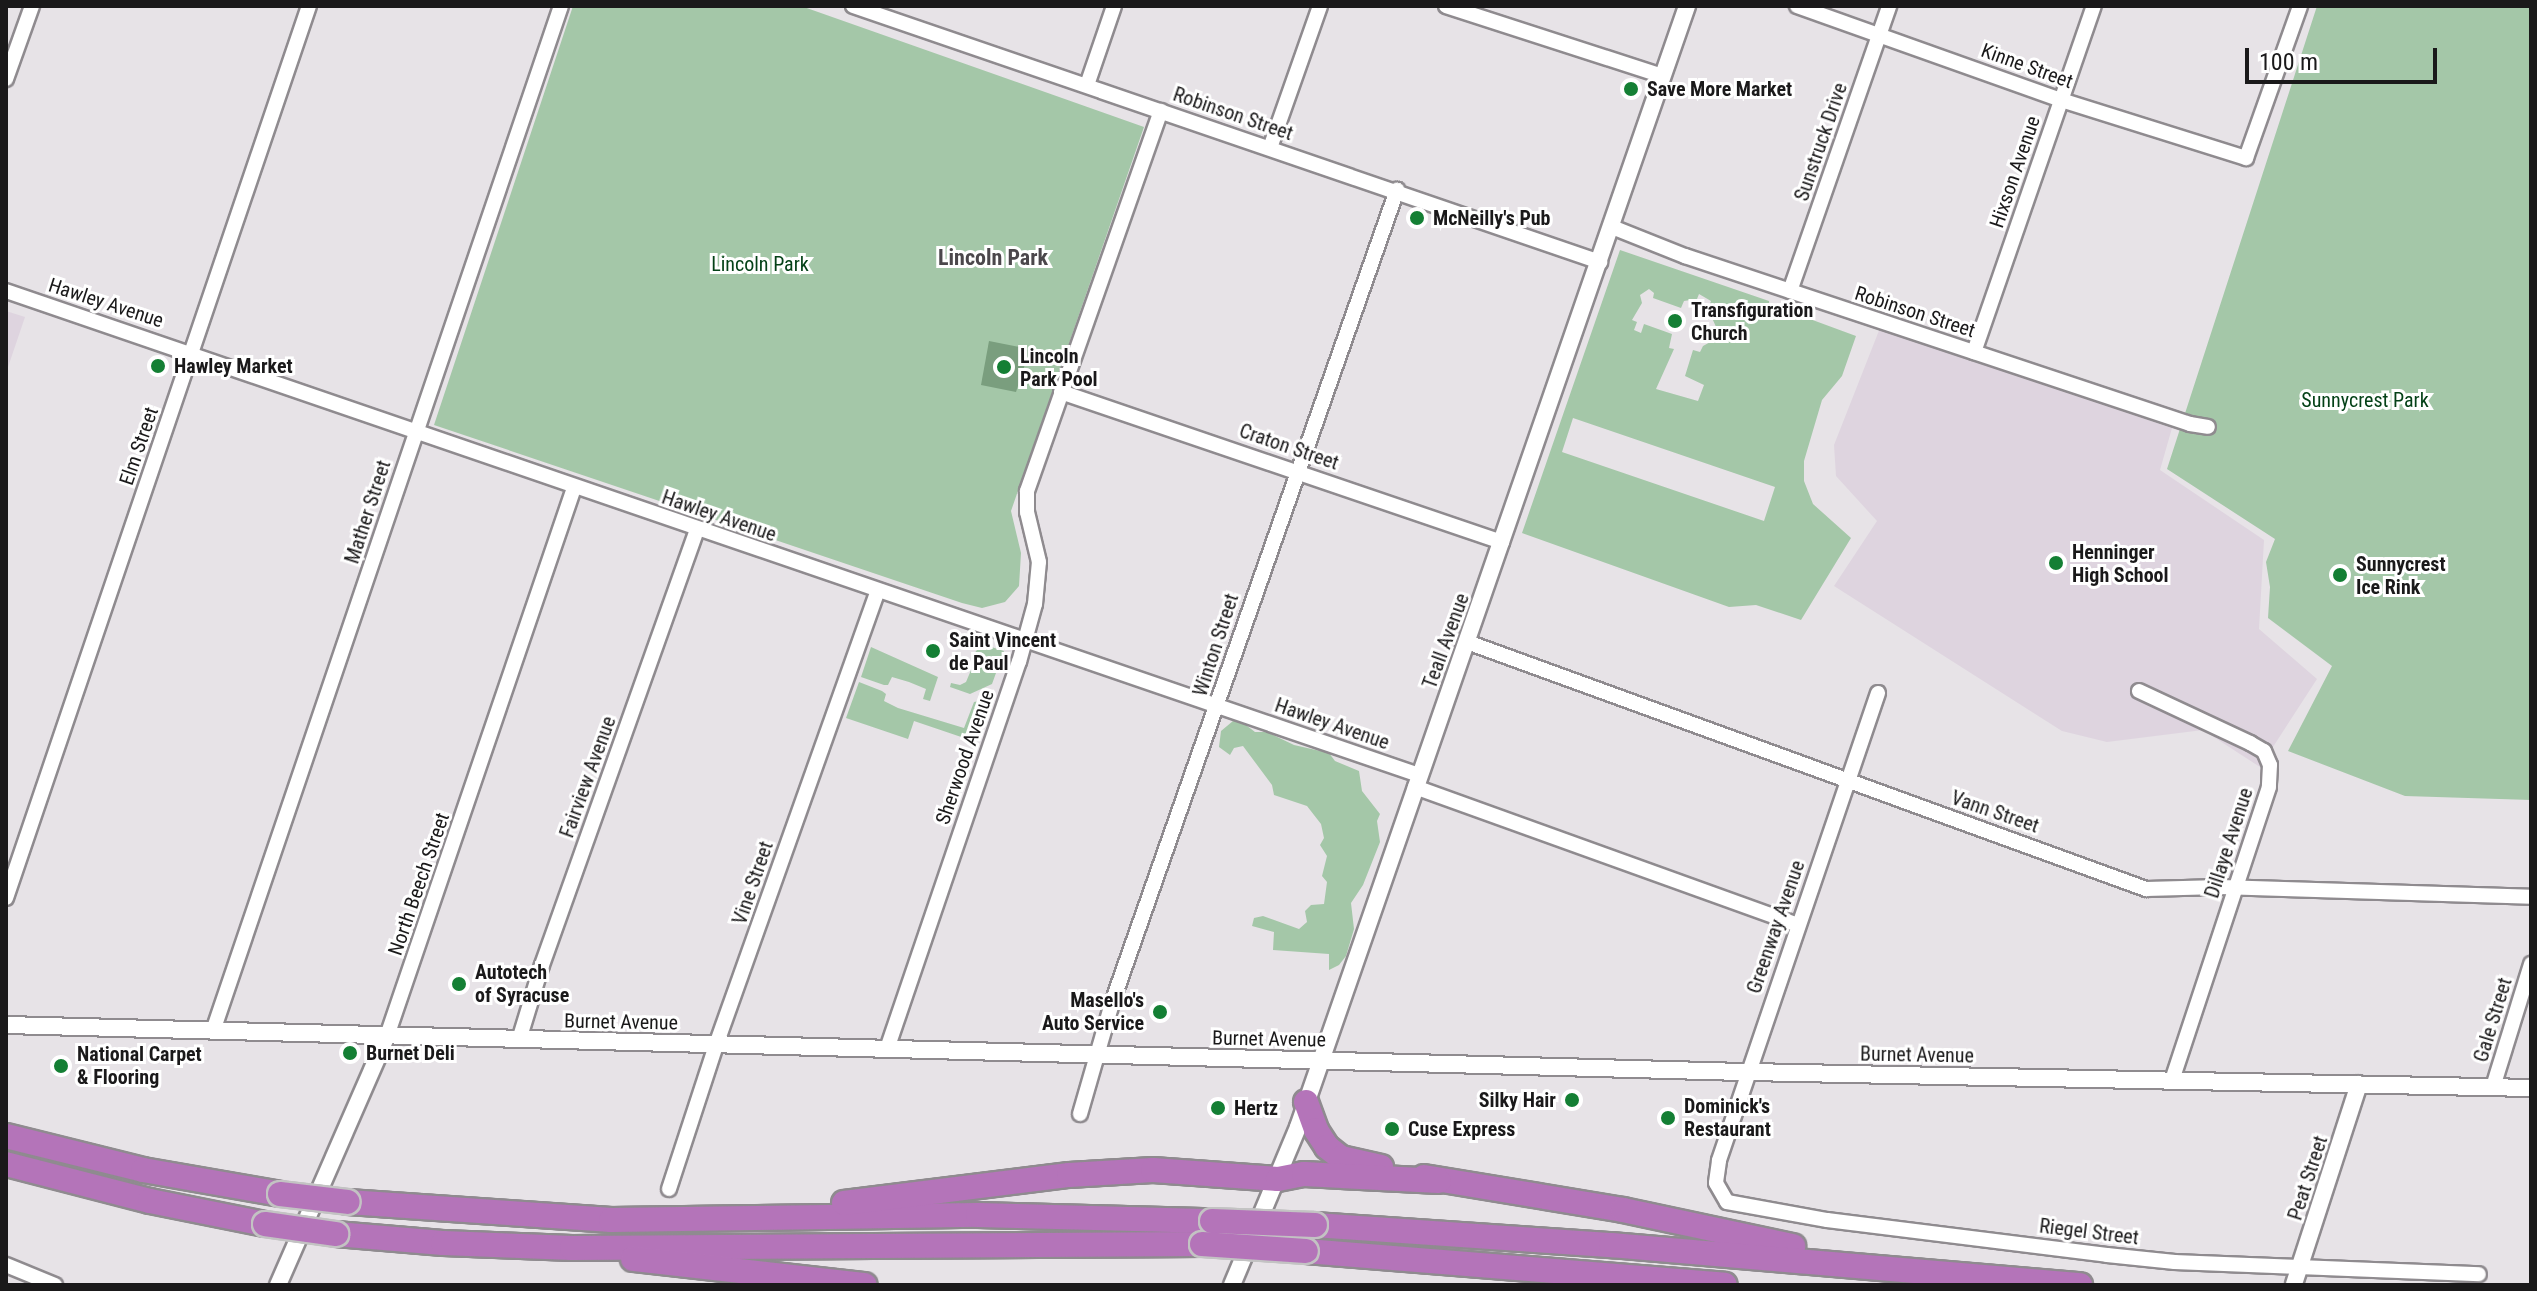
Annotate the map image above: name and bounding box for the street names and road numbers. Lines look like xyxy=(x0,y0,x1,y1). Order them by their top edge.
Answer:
street label: Kinne Street xyxy=(1978,38,2076,94)
street label: Sunstruck Drive xyxy=(1790,80,1852,204)
street label: Robinson Street xyxy=(1170,82,1296,146)
street label: Hixson Avenue xyxy=(1985,113,2045,231)
street label: Hawley Avenue xyxy=(46,273,166,333)
street label: Robinson Street xyxy=(1852,281,1978,343)
street label: Elm Street xyxy=(114,404,164,488)
street label: Craton Street xyxy=(1236,419,1342,475)
street label: Mather Street xyxy=(340,457,396,567)
street label: Hawley Avenue xyxy=(659,485,779,547)
street label: Teall Avenue xyxy=(1418,590,1474,692)
street label: Winton Street xyxy=(1188,591,1244,699)
street label: Sherwood Avenue xyxy=(931,687,999,827)
street label: Hawley Avenue xyxy=(1272,693,1392,755)
street label: Fairview Avenue xyxy=(555,713,621,841)
street label: Dillaye Avenue xyxy=(2200,785,2258,901)
street label: Vann Street xyxy=(1948,786,2042,838)
street label: North Beech Street xyxy=(383,810,455,958)
street label: Vine Street xyxy=(728,838,778,928)
street label: Greenway Avenue xyxy=(1742,857,1810,997)
street label: Gale Street xyxy=(2469,975,2517,1065)
street label: Burnet Avenue xyxy=(564,1009,678,1035)
street label: Burnet Avenue xyxy=(1212,1026,1326,1052)
street label: Burnet Avenue xyxy=(1860,1042,1974,1068)
street label: Peat Street xyxy=(2283,1133,2333,1223)
street label: Riegel Street xyxy=(2038,1214,2140,1250)

